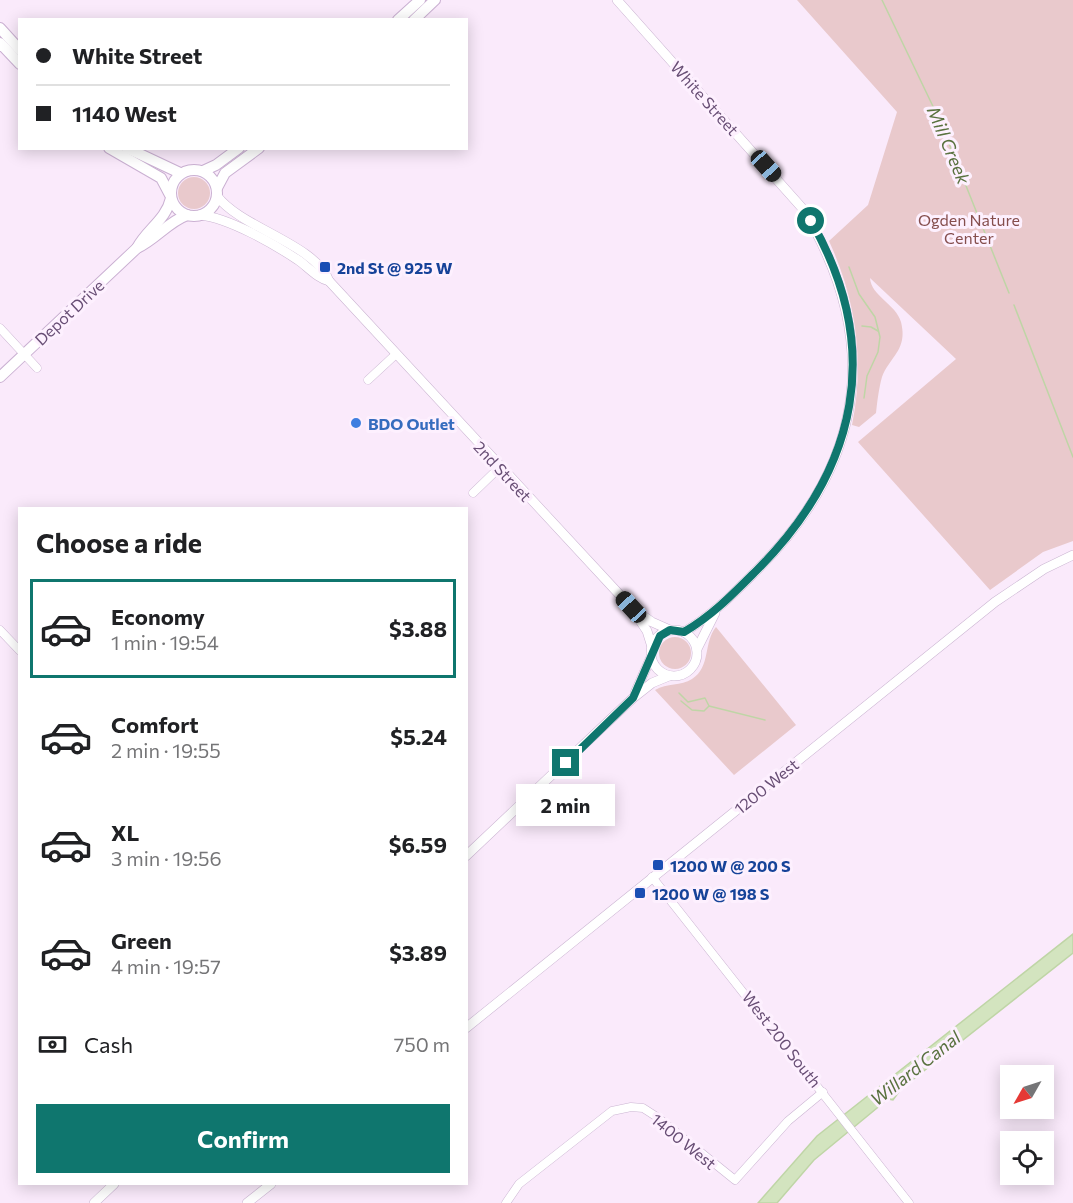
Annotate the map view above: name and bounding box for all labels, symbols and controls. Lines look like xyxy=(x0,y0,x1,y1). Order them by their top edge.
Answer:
text: White Street xyxy=(72,42,202,69)
street label: White Street xyxy=(667,57,743,139)
text: 1140 West xyxy=(72,100,177,127)
water label: Mill Creek xyxy=(923,103,976,188)
car xyxy=(747,147,785,185)
route start xyxy=(797,207,824,234)
park label: Ogden Nature Center xyxy=(918,210,1020,247)
place label: 2nd St @ 925 W xyxy=(337,258,453,277)
marker: 2nd St @ 925 W xyxy=(318,260,332,274)
street label: Depot Drive xyxy=(31,275,107,349)
place label: BDO Outlet xyxy=(368,414,455,433)
marker: BDO Outlet xyxy=(349,416,363,430)
street label: 2nd Street xyxy=(470,437,536,505)
text: Choose a ride xyxy=(36,526,202,559)
car xyxy=(612,588,650,626)
icon: car xyxy=(39,602,93,656)
text: Economy xyxy=(111,603,205,630)
text: $3.88 xyxy=(389,615,447,642)
text: 1 min · 19:54 xyxy=(111,630,219,654)
icon: car xyxy=(39,710,93,764)
text: Comfort xyxy=(111,711,199,738)
text: $5.24 xyxy=(390,723,447,750)
text: 2 min · 19:55 xyxy=(111,738,221,762)
route end xyxy=(552,749,579,776)
street label: 1200 West xyxy=(730,754,802,818)
callout: 2 min xyxy=(516,784,616,826)
text: 2 min xyxy=(541,793,590,817)
icon: car xyxy=(39,818,93,872)
text: XL xyxy=(111,819,139,846)
text: $6.59 xyxy=(389,831,447,858)
text: 3 min · 19:56 xyxy=(111,846,222,870)
place label: 1200 W @ 200 S xyxy=(670,856,791,875)
marker: 1200 W @ 200 S xyxy=(651,858,665,872)
place label: 1200 W @ 198 S xyxy=(652,884,770,903)
marker: 1200 W @ 198 S xyxy=(633,886,647,900)
icon: car xyxy=(39,926,93,980)
text: Green xyxy=(111,927,172,954)
text: $3.89 xyxy=(389,939,447,966)
text: 4 min · 19:57 xyxy=(111,954,221,978)
street label: West 200 South xyxy=(739,987,825,1091)
water label: Willard Canal xyxy=(866,1026,965,1110)
icon: cash xyxy=(36,1028,69,1061)
text: Cash xyxy=(84,1031,133,1058)
text: 750 m xyxy=(394,1032,450,1056)
north arrow xyxy=(1000,1065,1054,1119)
map controls xyxy=(1000,1065,1054,1185)
button: Confirm xyxy=(36,1104,450,1173)
street label: 1400 West xyxy=(648,1109,721,1173)
button: locate xyxy=(1000,1131,1054,1185)

